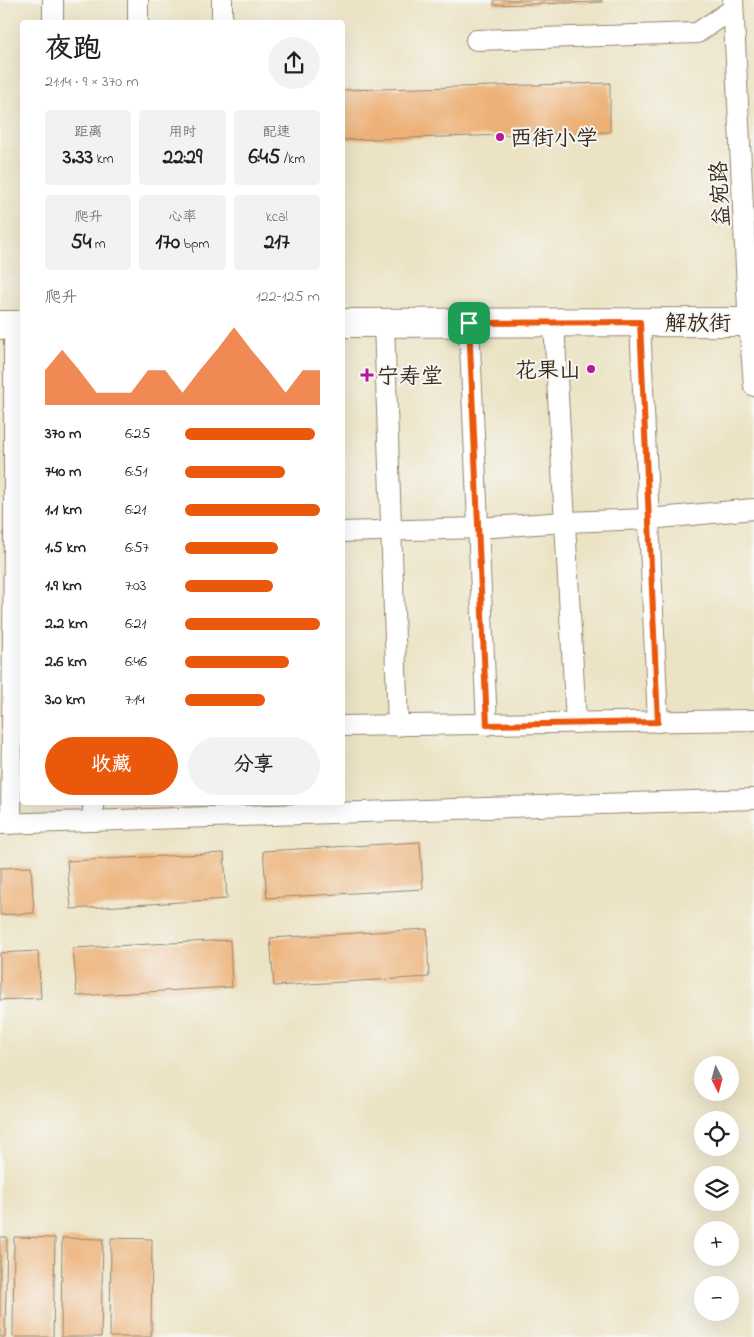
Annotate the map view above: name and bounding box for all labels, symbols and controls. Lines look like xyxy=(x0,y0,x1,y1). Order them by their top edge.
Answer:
text: 夜跑 xyxy=(45,30,101,71)
button: share xyxy=(268,37,320,89)
text: 21:14 · 9 × 370 m xyxy=(45,70,139,94)
text: 距离 xyxy=(74,122,102,143)
text: 用时 xyxy=(168,122,196,143)
text: 配速 xyxy=(263,122,291,143)
place label: 西街小学 xyxy=(510,124,598,156)
marker: 西街小学 xyxy=(494,131,506,143)
text: 3.33 xyxy=(63,143,93,173)
text: 22:29 xyxy=(163,143,202,173)
text: 6:45 xyxy=(249,143,280,173)
text: km xyxy=(93,149,114,170)
text: /km xyxy=(280,149,305,170)
street label: 益宛路 xyxy=(704,160,740,228)
text: 爬升 xyxy=(74,207,102,228)
text: 心率 xyxy=(168,207,196,228)
text: kcal xyxy=(266,207,288,228)
text: 54 xyxy=(71,228,91,258)
text: 170 xyxy=(156,228,180,258)
text: 217 xyxy=(264,228,290,258)
text: m xyxy=(91,234,106,255)
text: bpm xyxy=(180,234,209,255)
text: 122–125 m xyxy=(256,285,320,309)
text: 爬升 xyxy=(45,286,77,310)
pin xyxy=(448,302,490,344)
icon: arrive xyxy=(455,309,483,337)
street label: 解放街 xyxy=(665,309,731,341)
place label: 花果山 xyxy=(515,356,581,388)
place label: 宁寿堂 xyxy=(377,362,443,394)
marker: 花果山 xyxy=(585,363,597,375)
marker: 宁寿堂 xyxy=(361,369,373,381)
text: 370 m xyxy=(45,422,82,446)
text: 6:25 xyxy=(125,422,151,446)
text: 740 m xyxy=(45,460,82,484)
text: 6:51 xyxy=(125,460,148,484)
text: 1.1 km xyxy=(45,498,82,522)
text: 6:21 xyxy=(125,498,146,522)
text: 1.5 km xyxy=(45,536,86,560)
text: 6:57 xyxy=(125,536,149,560)
text: 1.9 km xyxy=(45,574,82,598)
text: 7:03 xyxy=(125,574,146,598)
text: 2.2 km xyxy=(45,612,88,636)
text: 6:21 xyxy=(125,612,146,636)
text: 2.6 km xyxy=(45,650,87,674)
text: 6:46 xyxy=(125,650,147,674)
text: 3.0 km xyxy=(45,688,85,712)
text: 7:14 xyxy=(125,688,145,712)
button: 收藏 xyxy=(45,737,178,795)
button: 分享 xyxy=(188,737,320,795)
north arrow xyxy=(694,1056,739,1101)
map controls xyxy=(694,1056,739,1321)
button: locate xyxy=(694,1111,739,1156)
button: layers xyxy=(694,1166,739,1211)
button: + xyxy=(694,1221,739,1266)
button: − xyxy=(694,1276,739,1321)

